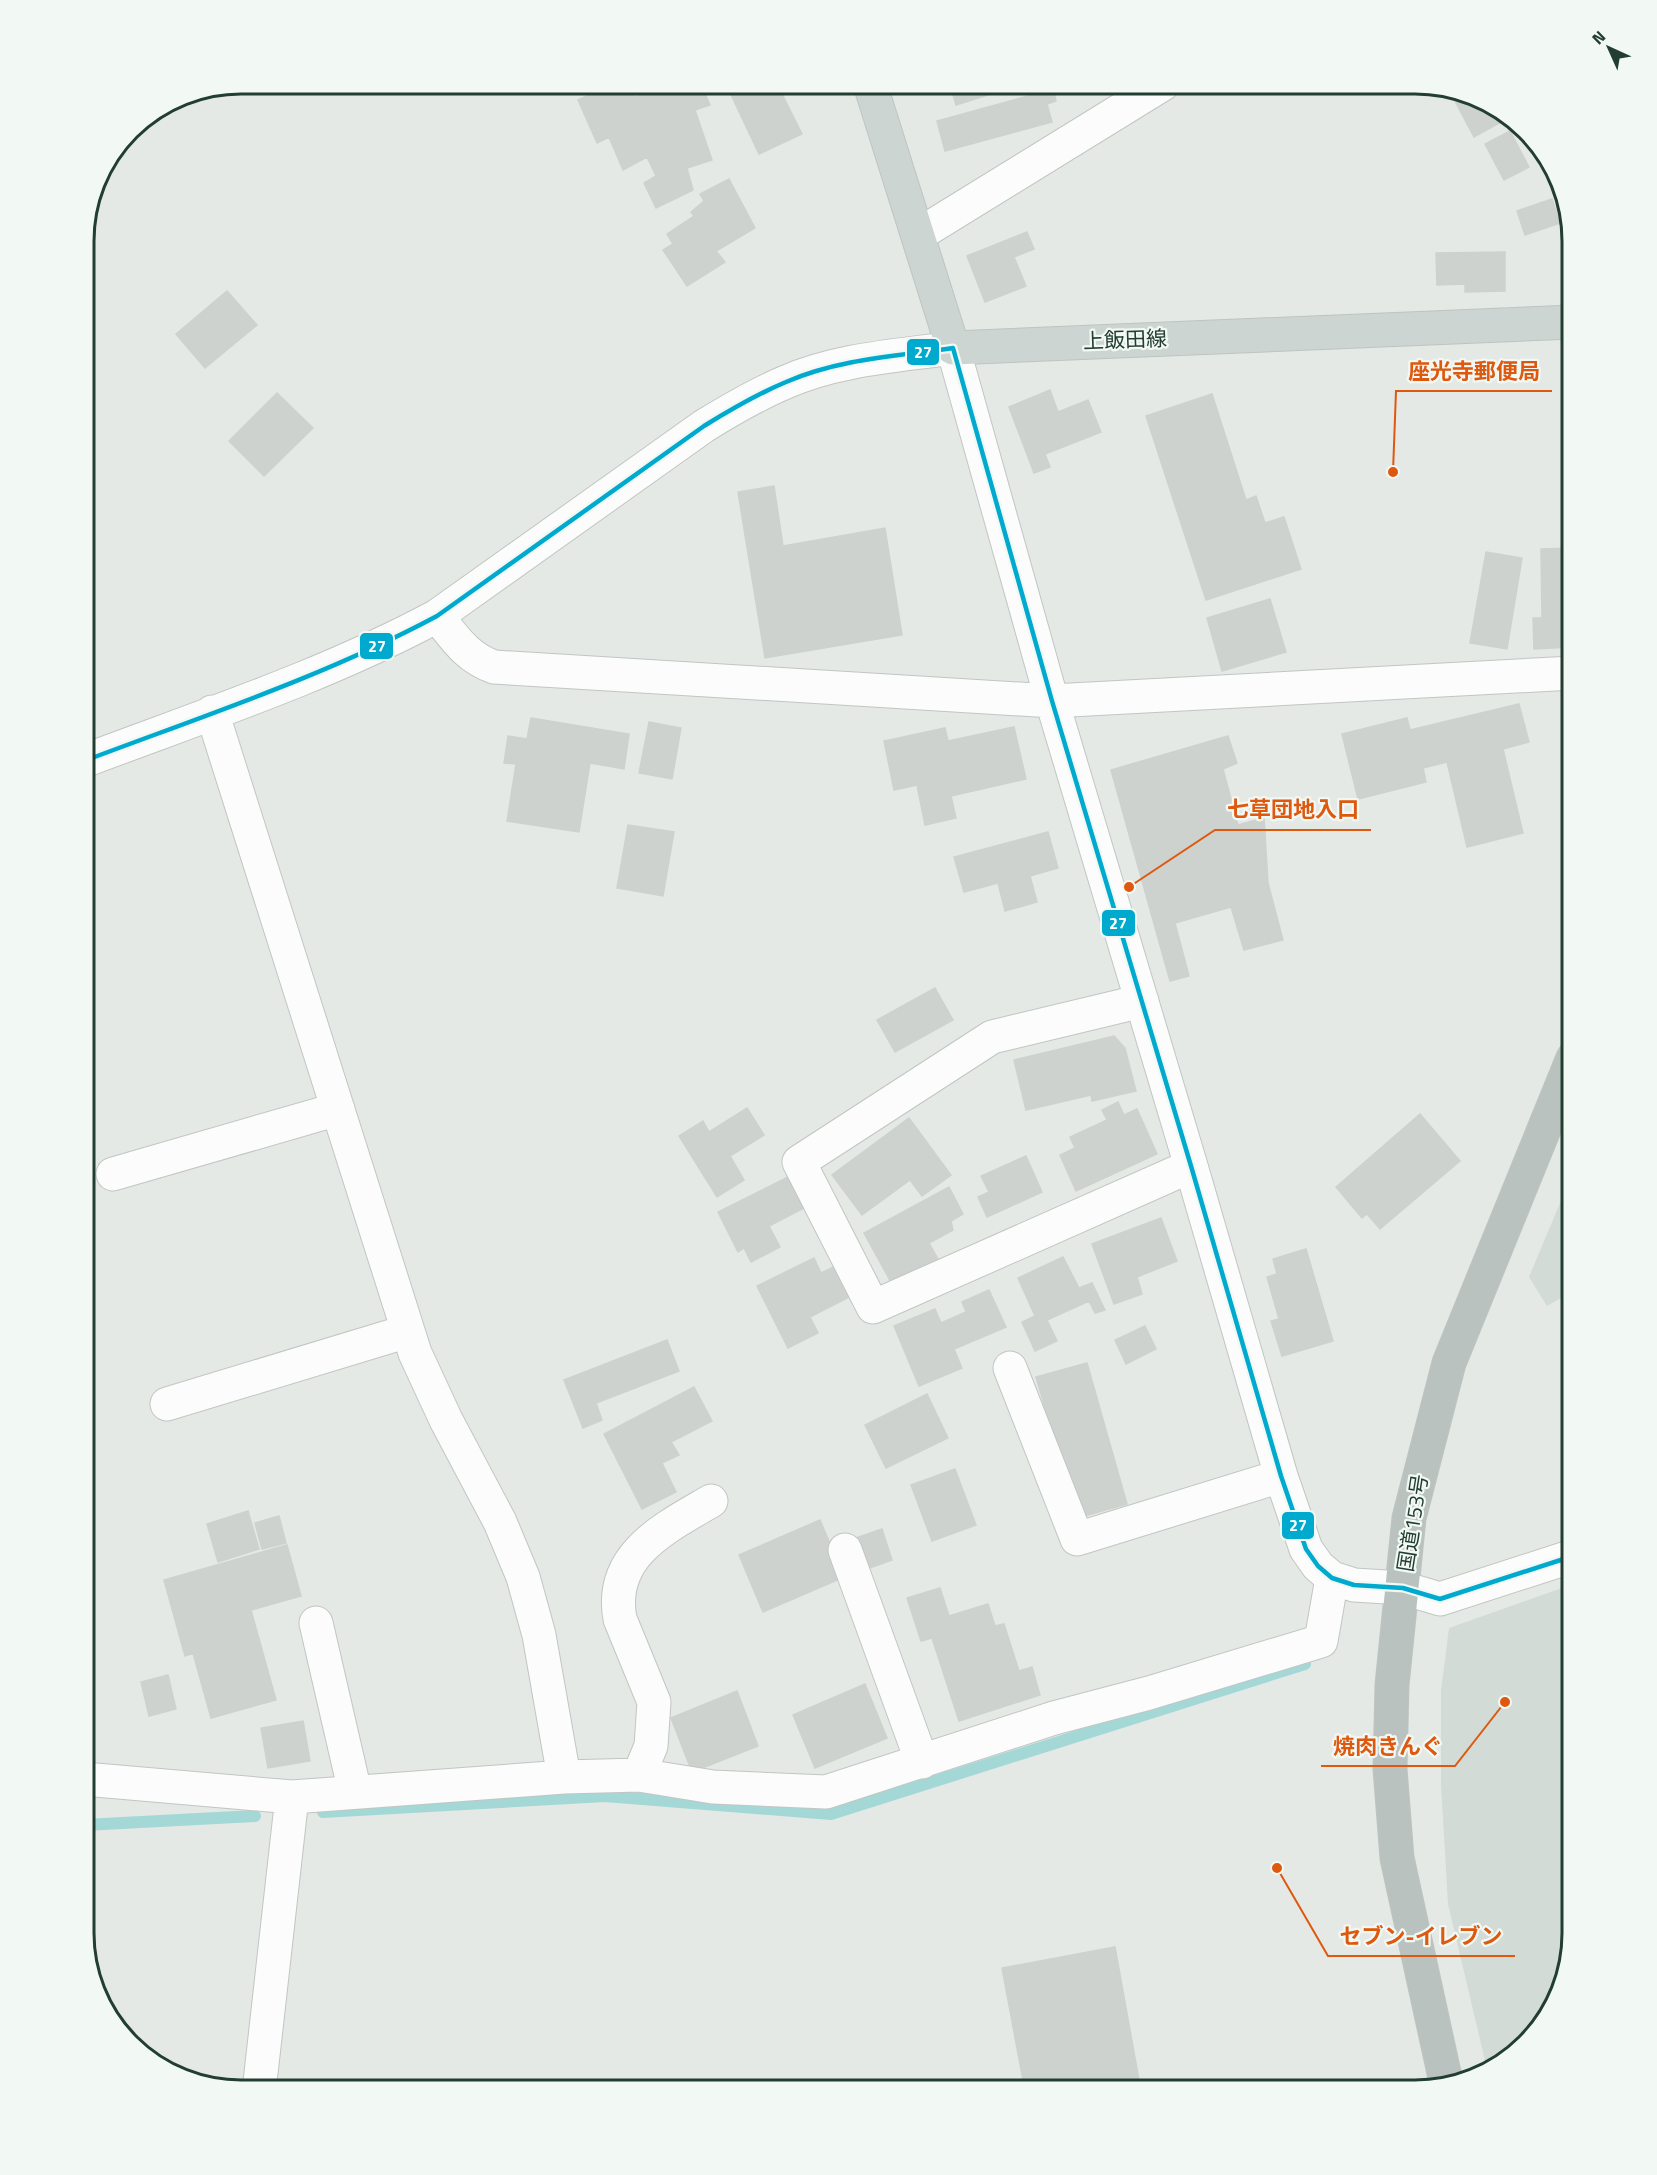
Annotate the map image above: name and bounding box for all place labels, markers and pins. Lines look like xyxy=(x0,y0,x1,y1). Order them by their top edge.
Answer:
callout: 座光寺郵便局 xyxy=(1396,351,1552,391)
callout: 七草団地入口 xyxy=(1215,790,1371,830)
callout: 焼肉きんぐ xyxy=(1321,1726,1455,1766)
callout: セブン-イレブン xyxy=(1328,1916,1515,1956)

